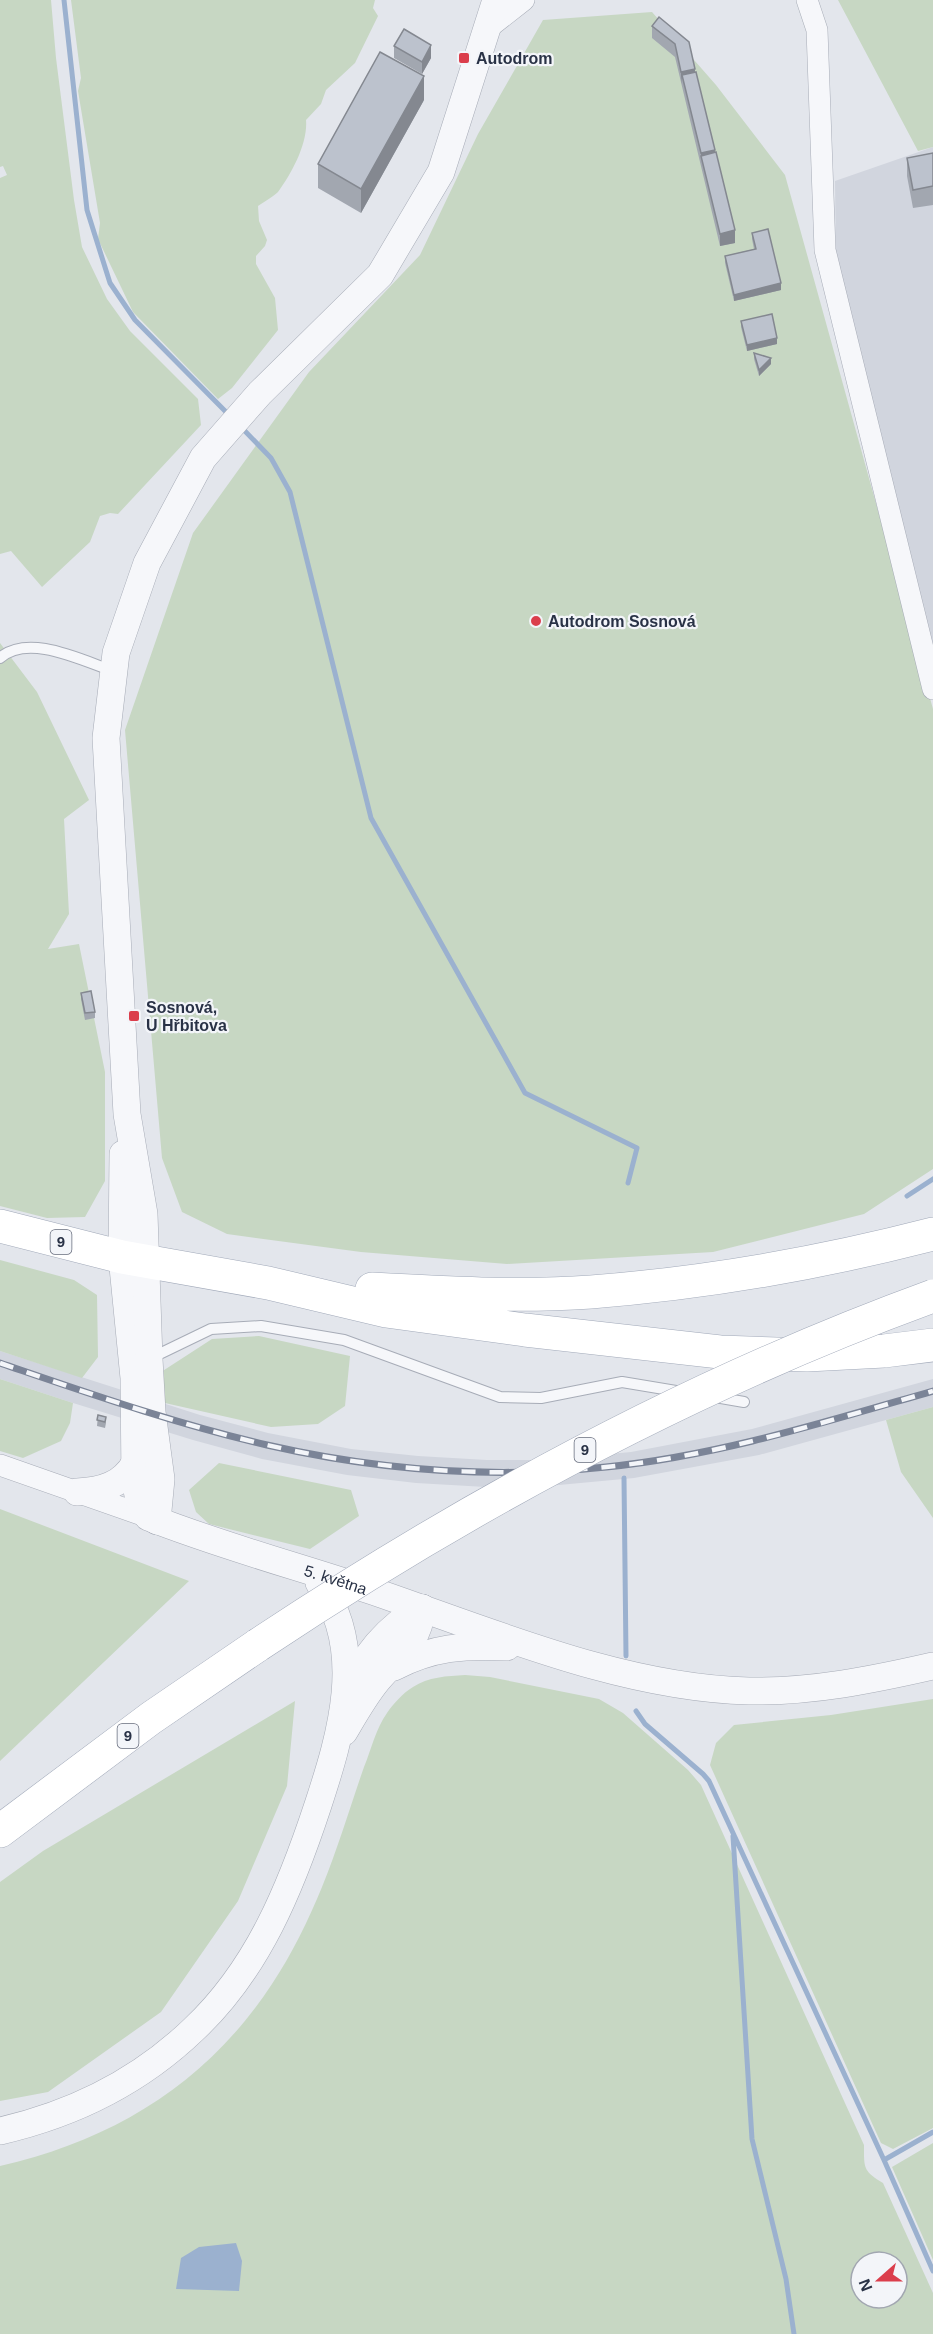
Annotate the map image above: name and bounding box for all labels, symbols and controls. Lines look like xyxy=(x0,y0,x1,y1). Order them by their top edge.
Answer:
place label: Autodrom xyxy=(476,50,552,67)
marker: Autodrom xyxy=(457,51,471,65)
place label: Autodrom Sosnová xyxy=(548,613,696,630)
marker: Autodrom Sosnová xyxy=(529,614,543,628)
place label: Sosnová, U Hřbitova xyxy=(146,999,227,1034)
marker: Sosnová, U Hřbitova xyxy=(127,1009,141,1023)
road number: 9 xyxy=(50,1230,72,1254)
road number: 9 xyxy=(574,1438,596,1462)
street label: 5. května xyxy=(302,1562,369,1598)
road number: 9 xyxy=(118,1724,138,1748)
north arrow xyxy=(849,2250,909,2310)
text: N xyxy=(855,2277,875,2294)

